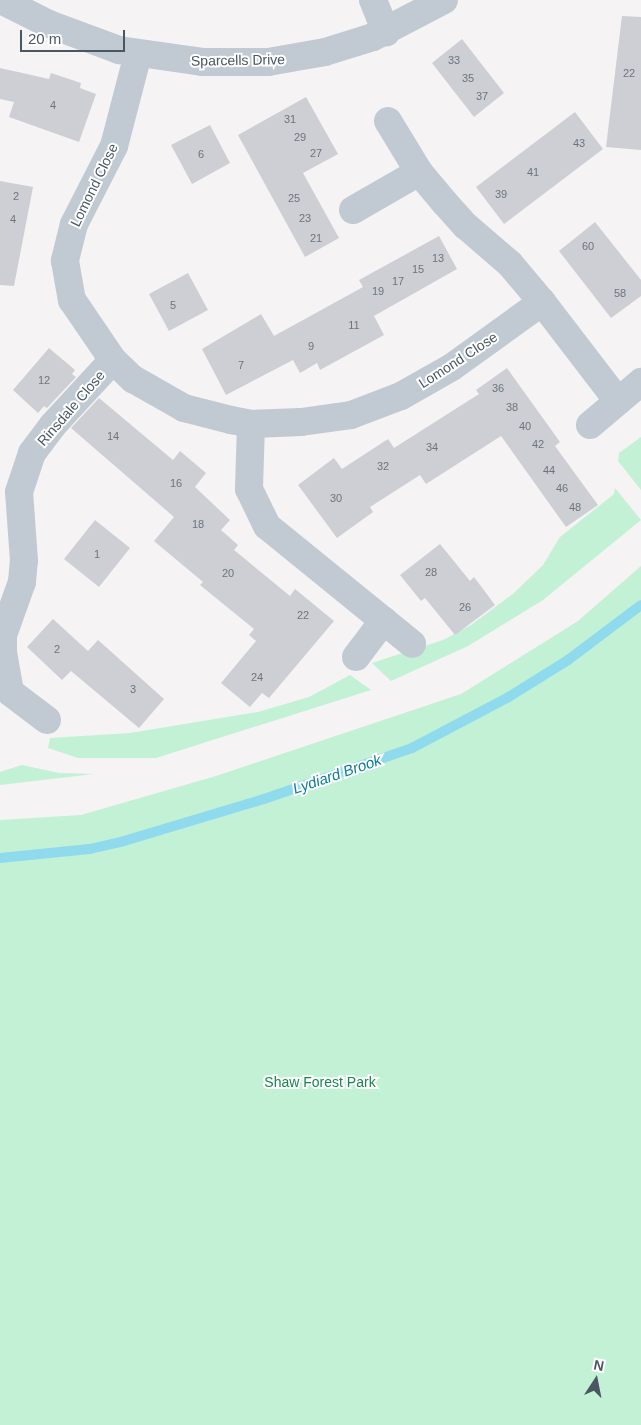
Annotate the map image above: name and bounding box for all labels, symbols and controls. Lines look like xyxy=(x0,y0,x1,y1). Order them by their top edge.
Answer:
scale bar xyxy=(22,20,128,52)
text: 20 m xyxy=(28,30,61,47)
street label: Sparcells Drive xyxy=(191,51,285,69)
house number: 33 xyxy=(448,53,460,67)
house number: 22 xyxy=(623,66,635,80)
house number: 35 xyxy=(462,71,474,85)
house number: 37 xyxy=(476,89,488,103)
house number: 4 xyxy=(50,98,56,112)
house number: 31 xyxy=(284,112,296,126)
house number: 29 xyxy=(294,130,306,144)
house number: 43 xyxy=(573,136,585,150)
street label: Lomond Close xyxy=(67,141,121,229)
house number: 27 xyxy=(310,146,322,160)
house number: 6 xyxy=(198,147,204,161)
house number: 41 xyxy=(527,165,539,179)
house number: 39 xyxy=(495,187,507,201)
house number: 2 xyxy=(13,189,19,203)
house number: 25 xyxy=(288,191,300,205)
house number: 23 xyxy=(299,211,311,225)
house number: 4 xyxy=(10,212,16,226)
house number: 21 xyxy=(310,231,322,245)
house number: 60 xyxy=(582,239,594,253)
house number: 13 xyxy=(432,251,444,265)
house number: 15 xyxy=(412,262,424,276)
house number: 17 xyxy=(392,274,404,288)
house number: 19 xyxy=(372,284,384,298)
house number: 58 xyxy=(614,286,626,300)
house number: 5 xyxy=(170,298,176,312)
house number: 11 xyxy=(348,318,360,332)
street label: Lomond Close xyxy=(416,328,500,392)
house number: 9 xyxy=(308,339,314,353)
house number: 7 xyxy=(238,358,244,372)
street label: Rinsdale Close xyxy=(34,367,108,449)
house number: 12 xyxy=(38,373,50,387)
house number: 36 xyxy=(492,381,504,395)
house number: 38 xyxy=(506,400,518,414)
house number: 40 xyxy=(519,419,531,433)
house number: 14 xyxy=(107,429,119,443)
house number: 42 xyxy=(532,437,544,451)
house number: 34 xyxy=(426,440,438,454)
house number: 32 xyxy=(377,459,389,473)
house number: 44 xyxy=(543,463,555,477)
house number: 16 xyxy=(170,476,182,490)
house number: 46 xyxy=(556,481,568,495)
house number: 30 xyxy=(330,491,342,505)
house number: 48 xyxy=(569,500,581,514)
house number: 18 xyxy=(192,517,204,531)
house number: 1 xyxy=(94,547,100,561)
house number: 28 xyxy=(425,565,437,579)
house number: 20 xyxy=(222,566,234,580)
house number: 26 xyxy=(459,600,471,614)
house number: 22 xyxy=(297,608,309,622)
house number: 2 xyxy=(54,642,60,656)
house number: 24 xyxy=(251,670,263,684)
house number: 3 xyxy=(130,682,136,696)
water label: Lydiard Brook xyxy=(290,750,384,798)
park label: Shaw Forest Park xyxy=(264,1074,376,1090)
north arrow xyxy=(571,1355,621,1405)
text: N xyxy=(592,1356,605,1374)

